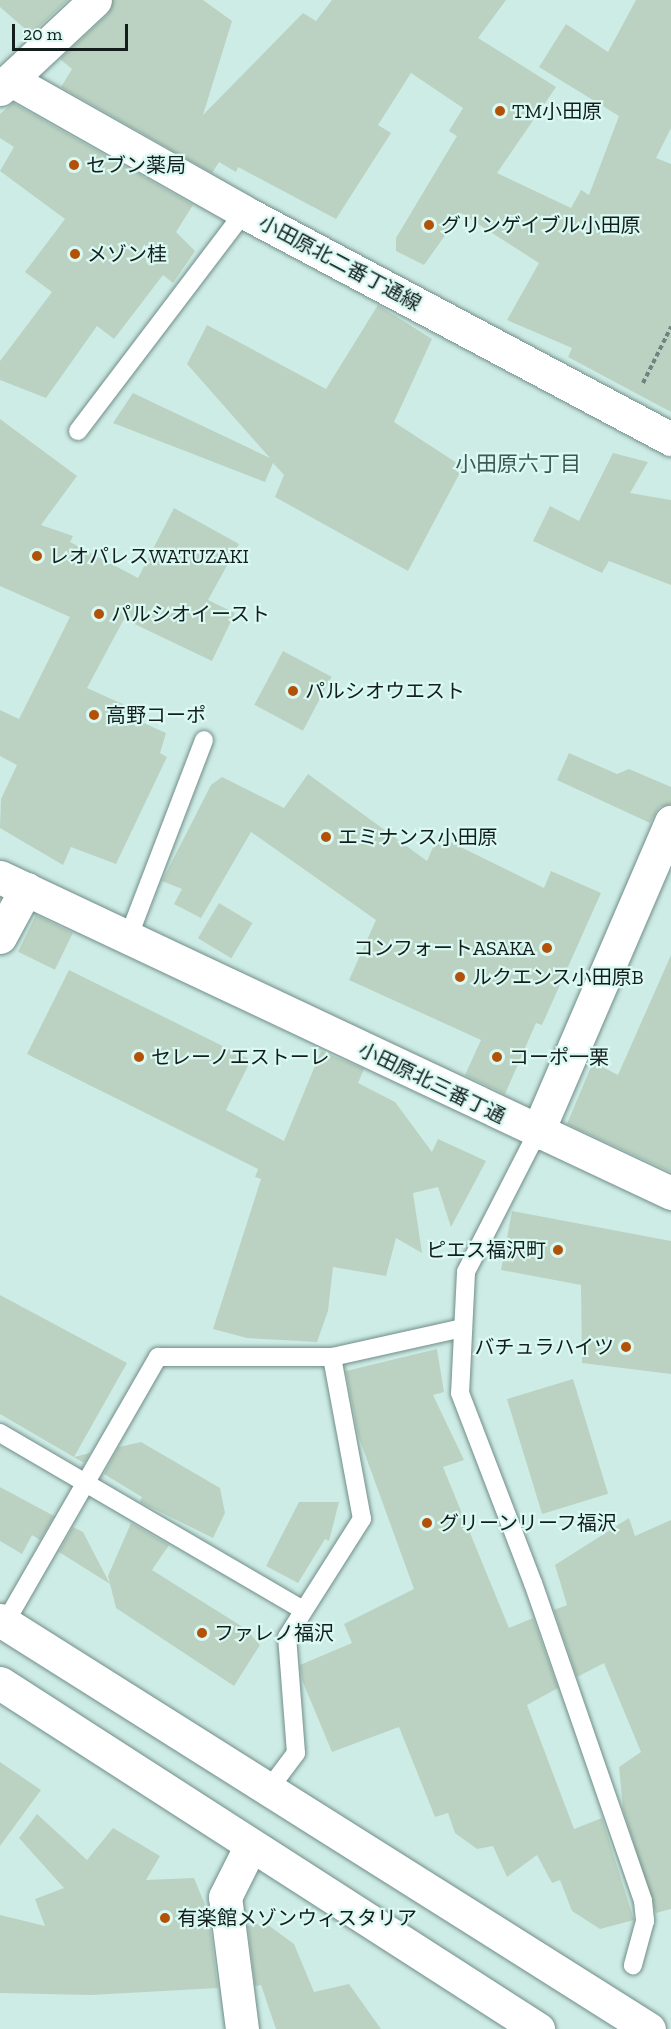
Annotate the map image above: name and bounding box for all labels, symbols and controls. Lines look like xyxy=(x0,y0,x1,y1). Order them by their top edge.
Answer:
scale bar xyxy=(15,12,130,50)
text: 20 m xyxy=(23,23,62,45)
place label: TM小田原 xyxy=(512,99,602,123)
marker: TM小田原 xyxy=(493,104,507,118)
place label: セブン薬局 xyxy=(86,153,186,177)
marker: セブン薬局 xyxy=(67,158,81,172)
street label: 小田原北二番丁通線 xyxy=(255,210,425,316)
place label: グリンゲイブル小田原 xyxy=(441,213,641,237)
marker: グリンゲイブル小田原 xyxy=(422,218,436,232)
place label: メゾン桂 xyxy=(87,242,167,266)
marker: メゾン桂 xyxy=(68,247,82,261)
district label: 小田原六丁目 xyxy=(455,451,581,477)
place label: レオパレスWATUZAKI xyxy=(49,544,249,568)
marker: レオパレスWATUZAKI xyxy=(30,549,44,563)
place label: パルシオイースト xyxy=(111,602,271,626)
marker: パルシオイースト xyxy=(92,607,106,621)
place label: パルシオウエスト xyxy=(305,679,465,703)
marker: パルシオウエスト xyxy=(286,684,300,698)
place label: 高野コーポ xyxy=(106,703,206,727)
marker: 高野コーポ xyxy=(87,708,101,722)
place label: エミナンス小田原 xyxy=(338,825,498,849)
marker: エミナンス小田原 xyxy=(319,830,333,844)
place label: コンフォートASAKA xyxy=(353,936,535,960)
marker: コンフォートASAKA xyxy=(540,941,554,955)
place label: ルクエンス小田原B xyxy=(472,965,644,989)
marker: ルクエンス小田原B xyxy=(453,970,467,984)
street label: 小田原北三番丁通 xyxy=(355,1037,509,1129)
place label: セレーノエストーレ xyxy=(151,1045,331,1069)
place label: コーポ一栗 xyxy=(509,1045,609,1069)
marker: セレーノエストーレ xyxy=(132,1050,146,1064)
marker: コーポ一栗 xyxy=(490,1050,504,1064)
place label: ピエス福沢町 xyxy=(426,1238,546,1262)
marker: ピエス福沢町 xyxy=(551,1243,565,1257)
place label: バチュラハイツ xyxy=(474,1335,614,1359)
marker: バチュラハイツ xyxy=(619,1340,633,1354)
place label: グリーンリーフ福沢 xyxy=(439,1511,619,1535)
marker: グリーンリーフ福沢 xyxy=(420,1516,434,1530)
place label: ファレノ福沢 xyxy=(214,1621,334,1645)
marker: ファレノ福沢 xyxy=(195,1626,209,1640)
place label: 有楽館メゾンウィスタリア xyxy=(177,1906,417,1930)
marker: 有楽館メゾンウィスタリア xyxy=(158,1911,172,1925)

